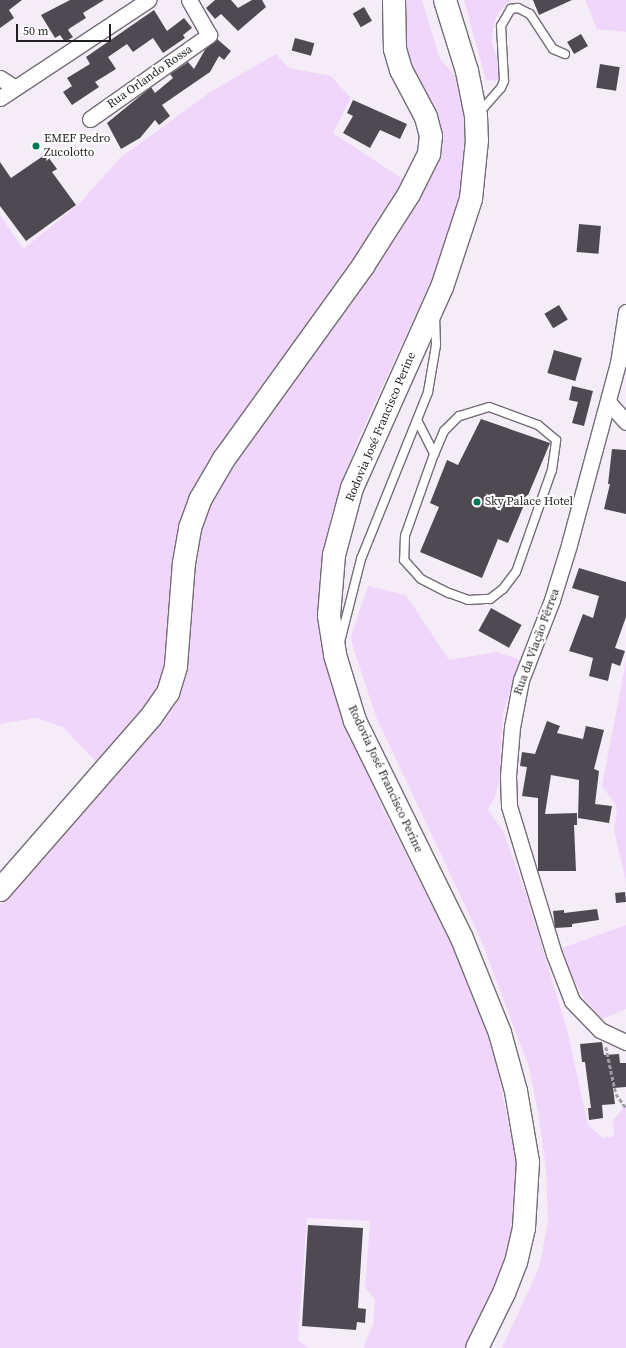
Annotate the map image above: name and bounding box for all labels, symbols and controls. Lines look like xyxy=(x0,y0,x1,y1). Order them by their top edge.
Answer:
scale bar xyxy=(18,16,113,42)
text: 50 m xyxy=(23,23,49,39)
street label: Rua Orlando Rossa xyxy=(105,42,195,112)
place label: EMEF Pedro Zucolotto xyxy=(44,132,110,160)
marker: EMEF Pedro Zucolotto xyxy=(31,141,41,151)
street label: Rodovia José Francisco Perine xyxy=(343,350,419,504)
place label: Sky Palace Hotel xyxy=(485,495,573,509)
marker: Sky Palace Hotel xyxy=(472,497,482,507)
street label: Rua da Viação Fêrrea xyxy=(511,587,563,697)
street label: Rodovia José Francisco Perine xyxy=(344,703,426,855)

